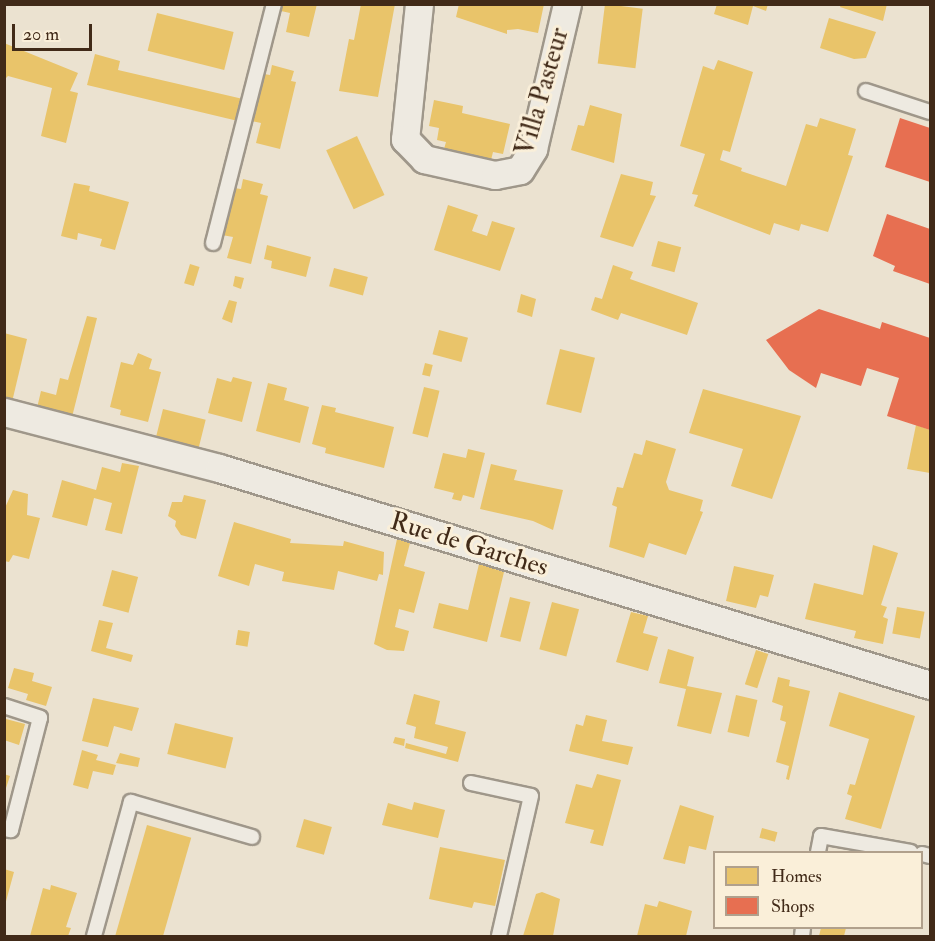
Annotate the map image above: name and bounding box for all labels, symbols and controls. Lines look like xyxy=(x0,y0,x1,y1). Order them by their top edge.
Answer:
scale bar xyxy=(15,12,94,50)
text: 20 m xyxy=(23,23,59,46)
street label: Villa Pasteur xyxy=(510,25,576,159)
street label: Rue de Garches xyxy=(386,506,552,584)
legend xyxy=(713,851,923,929)
text: Homes xyxy=(771,865,822,888)
text: Shops xyxy=(771,895,814,918)

